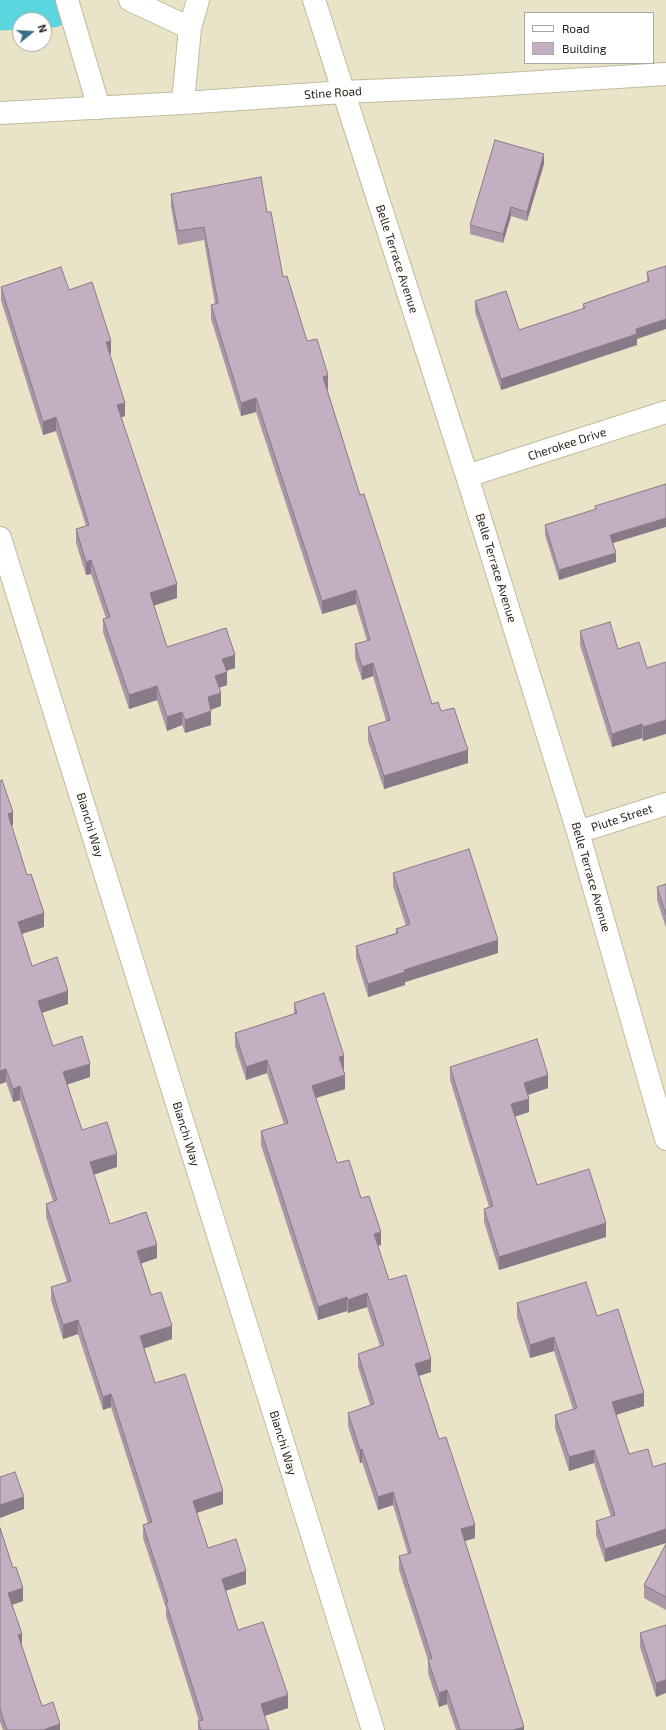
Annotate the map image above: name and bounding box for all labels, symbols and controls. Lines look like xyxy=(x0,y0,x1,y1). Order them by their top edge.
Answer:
north arrow xyxy=(12,12,52,52)
legend xyxy=(524,12,654,64)
text: Road xyxy=(562,21,590,35)
text: N xyxy=(36,23,50,34)
text: Building xyxy=(562,41,606,55)
street label: Stine Road xyxy=(304,84,362,102)
street label: Belle Terrace Avenue xyxy=(373,203,421,315)
street label: Cherokee Drive xyxy=(526,425,608,463)
street label: Belle Terrace Avenue xyxy=(473,512,519,624)
street label: Bianchi Way xyxy=(73,791,107,859)
street label: Piute Street xyxy=(589,801,655,835)
street label: Belle Terrace Avenue xyxy=(568,820,614,934)
street label: Bianchi Way xyxy=(169,1100,203,1168)
street label: Bianchi Way xyxy=(266,1409,300,1477)

